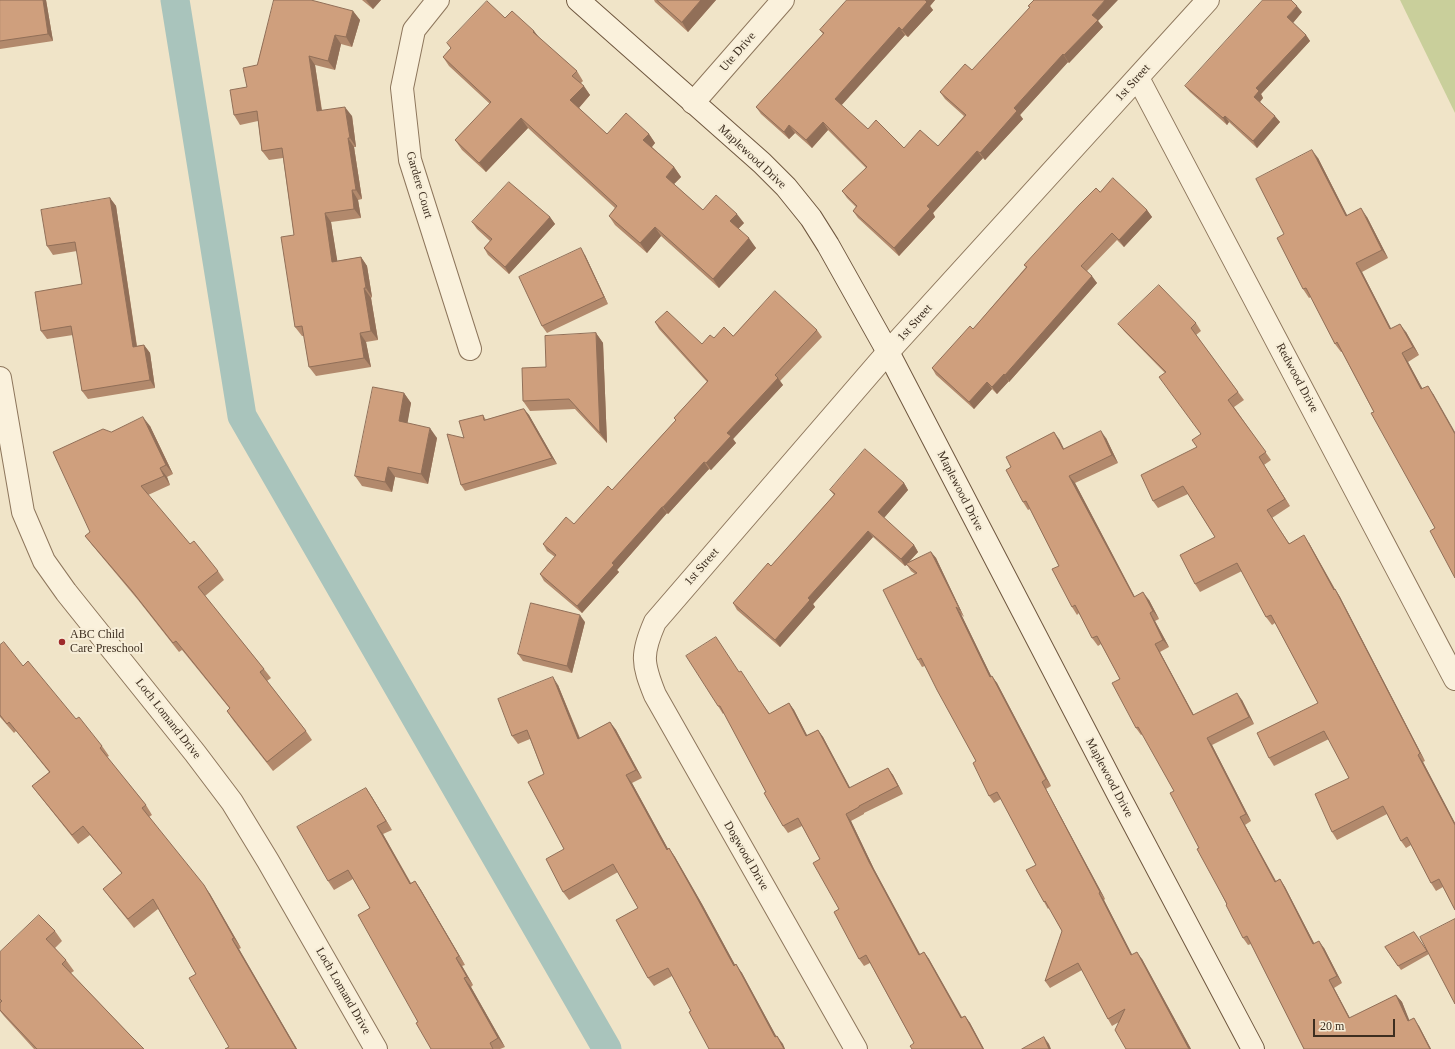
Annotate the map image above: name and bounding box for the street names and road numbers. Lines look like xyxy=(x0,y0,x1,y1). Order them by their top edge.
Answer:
street label: Ute Drive xyxy=(717,29,759,75)
street label: 1st Street xyxy=(1113,61,1153,105)
street label: Maplewood Drive xyxy=(715,122,789,192)
street label: Gardere Court xyxy=(403,150,435,220)
street label: 1st Street xyxy=(895,301,935,345)
street label: Redwood Drive xyxy=(1273,341,1321,415)
street label: Maplewood Drive xyxy=(934,449,986,533)
street label: 1st Street xyxy=(682,545,722,589)
street label: Loch Lomand Drive xyxy=(132,676,204,762)
street label: Maplewood Drive xyxy=(1082,736,1136,820)
street label: Dogwood Drive xyxy=(720,819,772,893)
street label: Loch Lomand Drive xyxy=(312,945,374,1037)

